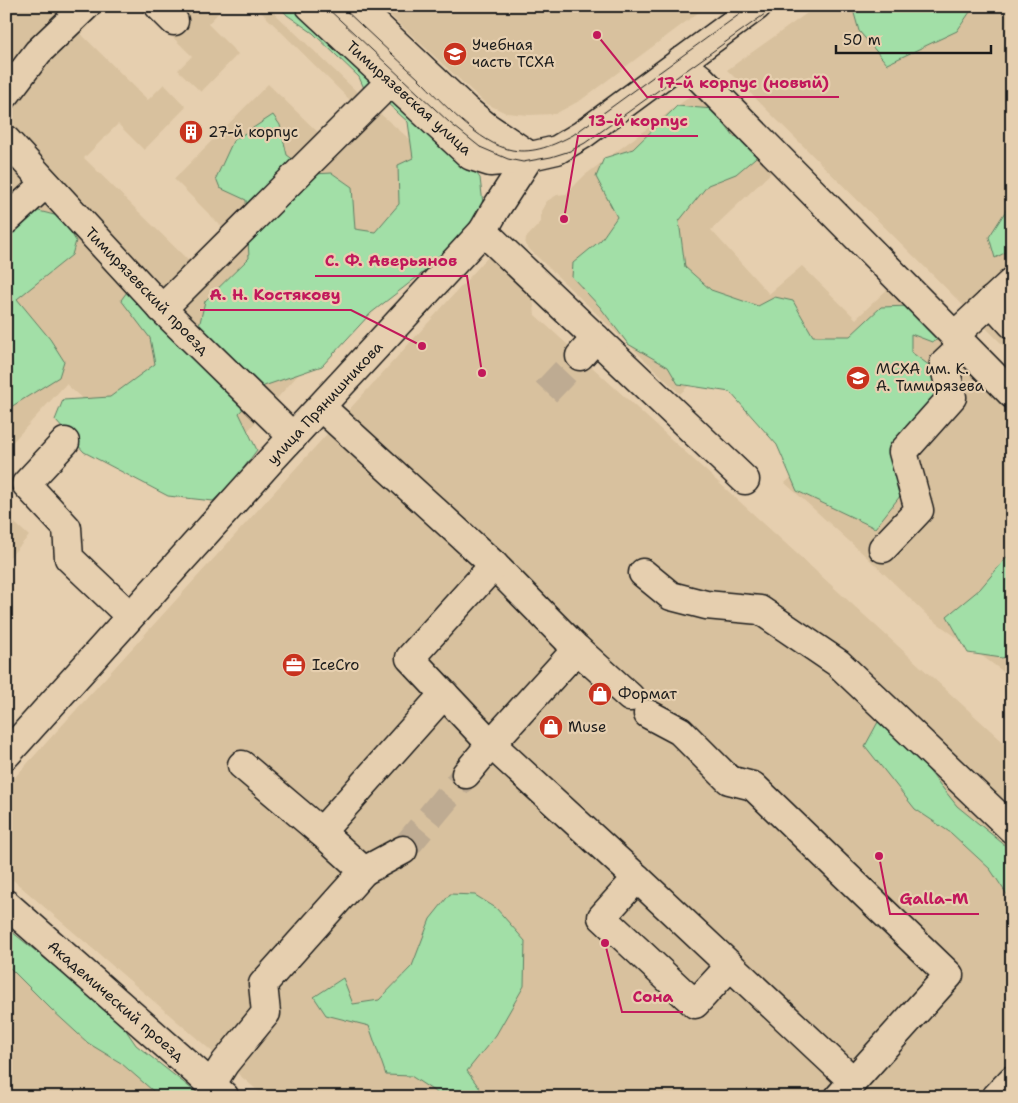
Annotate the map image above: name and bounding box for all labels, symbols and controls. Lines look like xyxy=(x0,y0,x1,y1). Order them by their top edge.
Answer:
scale bar xyxy=(836,22,990,54)
text: 50 m xyxy=(843,30,881,50)
place label: Учебная часть ТСХА xyxy=(472,35,555,72)
street label: Тимирязевская улица xyxy=(342,36,477,160)
school or university icon: Учебная часть ТСХА xyxy=(442,41,468,67)
callout: 17-й корпус (новый) xyxy=(647,66,839,97)
text: 17-й корпус (новый) xyxy=(657,72,829,93)
callout: 13-й корпус xyxy=(578,105,698,136)
text: 13-й корпус xyxy=(588,110,688,131)
building icon: 27-й корпус xyxy=(178,119,204,145)
place label: 27-й корпус xyxy=(208,122,298,142)
street label: Тимирязевский проезд xyxy=(81,223,214,360)
callout: С. Ф. Аверьянов xyxy=(315,245,467,276)
text: С. Ф. Аверьянов xyxy=(325,250,457,271)
callout: А. Н. Костякову xyxy=(200,279,351,310)
text: А. Н. Костякову xyxy=(209,284,341,305)
street label: улица Прянишникова xyxy=(263,337,388,469)
place label: МСХА им. К. А. Тимирязева xyxy=(876,359,985,396)
school or university icon: МСХА им. К. А. Тимирязева xyxy=(845,365,871,391)
office icon: IceCro xyxy=(281,652,307,678)
place label: IceCro xyxy=(312,655,359,675)
shop icon: Формат xyxy=(587,681,613,707)
place label: Формат xyxy=(618,684,677,704)
shop icon: Muse xyxy=(538,714,564,740)
place label: Muse xyxy=(568,717,606,737)
callout: Galla-M xyxy=(890,883,979,914)
text: Galla-M xyxy=(900,888,969,909)
street label: Академический проезд xyxy=(44,936,189,1066)
callout: Сона xyxy=(622,981,683,1012)
text: Сона xyxy=(633,986,674,1007)

